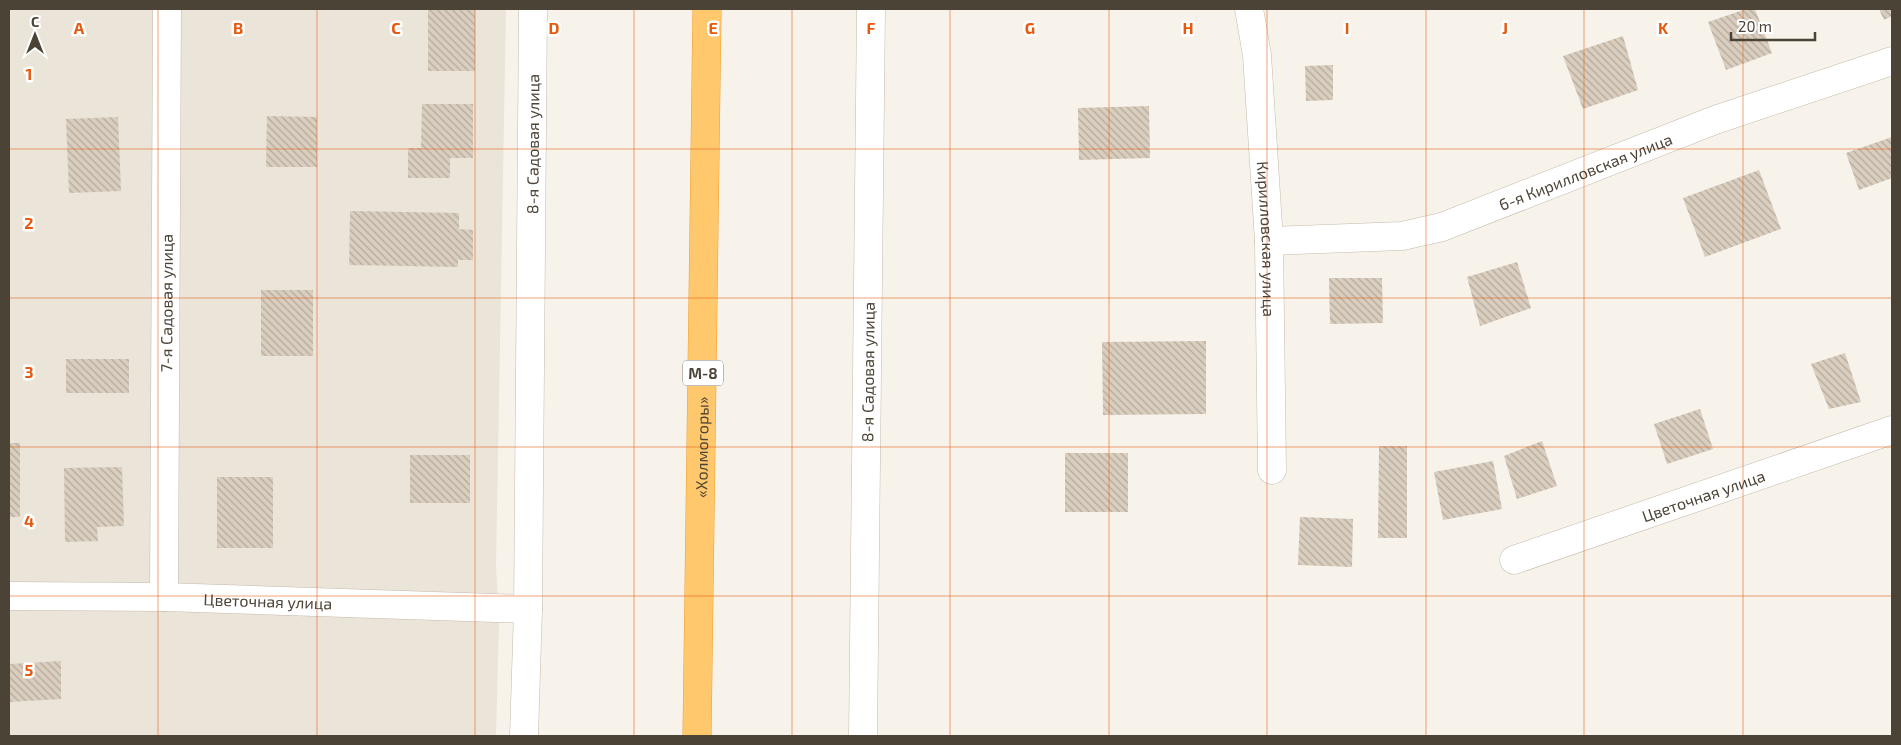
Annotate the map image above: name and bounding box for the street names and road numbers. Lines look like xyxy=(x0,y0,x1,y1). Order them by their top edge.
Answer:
street label: 8-я Садовая улица xyxy=(522,74,543,214)
street label: 6-я Кирилловская улица xyxy=(1496,128,1675,213)
street label: Кирилловская улица xyxy=(1254,160,1279,317)
street label: 7-я Садовая улица xyxy=(156,234,176,372)
street label: 8-я Садовая улица xyxy=(857,302,878,442)
road number: М-8 xyxy=(683,360,723,386)
street label: «Холмогоры» xyxy=(691,396,711,498)
street label: Цветочная улица xyxy=(1639,465,1767,525)
street label: Цветочная улица xyxy=(203,589,333,612)

